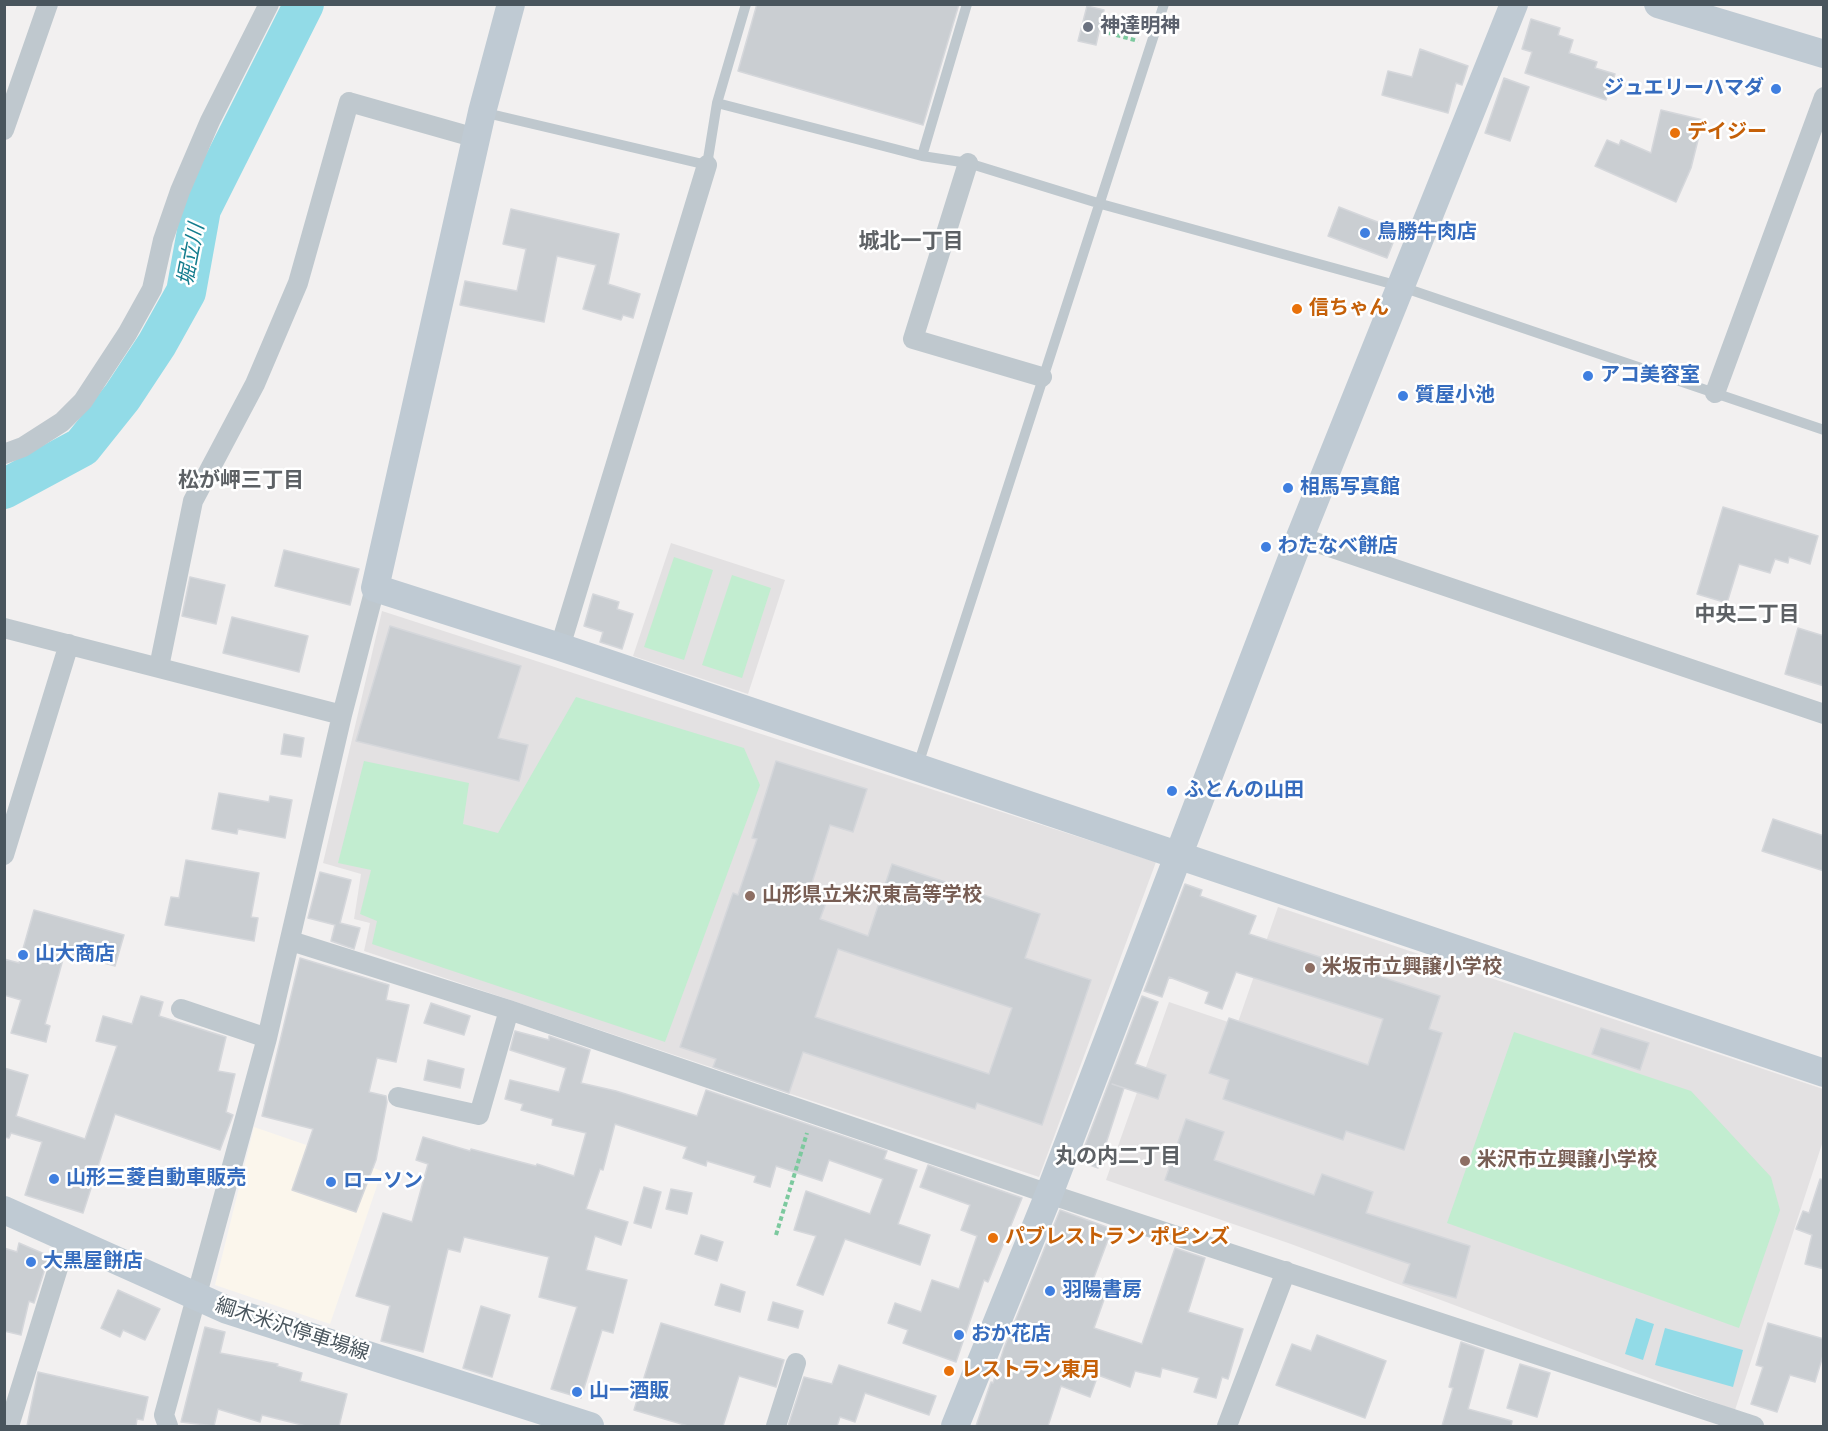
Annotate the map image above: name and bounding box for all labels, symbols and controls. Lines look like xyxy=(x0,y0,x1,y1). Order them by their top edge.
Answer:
place label: 神達明神 xyxy=(1100,15,1180,39)
marker: 神達明神 xyxy=(1081,20,1095,34)
place label: ジュエリーハマダ xyxy=(1604,77,1764,101)
marker: ジュエリーハマダ xyxy=(1769,82,1783,96)
place label: デイジー xyxy=(1687,121,1767,145)
marker: デイジー xyxy=(1668,126,1682,140)
place label: 鳥勝牛肉店 xyxy=(1377,221,1477,245)
water label: 堀立川 xyxy=(174,222,210,288)
marker: 鳥勝牛肉店 xyxy=(1358,226,1372,240)
district label: 城北一丁目 xyxy=(859,229,963,255)
place label: 信ちゃん xyxy=(1309,297,1389,321)
marker: 信ちゃん xyxy=(1290,302,1304,316)
place label: アコ美容室 xyxy=(1600,364,1700,388)
marker: アコ美容室 xyxy=(1581,369,1595,383)
place label: 質屋小池 xyxy=(1415,384,1495,408)
marker: 質屋小池 xyxy=(1396,389,1410,403)
district label: 松が岬三丁目 xyxy=(178,468,304,494)
place label: 相馬写真館 xyxy=(1300,476,1400,500)
marker: 相馬写真館 xyxy=(1281,481,1295,495)
place label: わたなべ餅店 xyxy=(1278,535,1398,559)
marker: わたなべ餅店 xyxy=(1259,540,1273,554)
district label: 中央二丁目 xyxy=(1695,602,1799,628)
place label: ふとんの山田 xyxy=(1184,779,1304,803)
marker: ふとんの山田 xyxy=(1165,784,1179,798)
place label: 山形県立米沢東高等学校 xyxy=(762,884,982,908)
marker: 山形県立米沢東高等学校 xyxy=(743,889,757,903)
place label: 山大商店 xyxy=(35,943,115,967)
marker: 山大商店 xyxy=(16,948,30,962)
place label: 米坂市立興譲小学校 xyxy=(1322,956,1502,980)
marker: 米坂市立興譲小学校 xyxy=(1303,961,1317,975)
district label: 丸の内二丁目 xyxy=(1055,1144,1181,1170)
place label: 米沢市立興譲小学校 xyxy=(1477,1149,1657,1173)
marker: 米沢市立興譲小学校 xyxy=(1458,1154,1472,1168)
place label: 山形三菱自動車販売 xyxy=(66,1167,246,1191)
place label: ローソン xyxy=(343,1170,423,1194)
marker: 山形三菱自動車販売 xyxy=(47,1172,61,1186)
marker: ローソン xyxy=(324,1175,338,1189)
place label: パブレストラン ポピンズ xyxy=(1005,1226,1230,1250)
marker: パブレストラン ポピンズ xyxy=(986,1231,1000,1245)
place label: 大黒屋餅店 xyxy=(43,1250,143,1274)
marker: 大黒屋餅店 xyxy=(24,1255,38,1269)
place label: 羽陽書房 xyxy=(1062,1279,1142,1303)
marker: 羽陽書房 xyxy=(1043,1284,1057,1298)
street label: 綱木米沢停車場線 xyxy=(212,1294,372,1366)
place label: おか花店 xyxy=(971,1323,1051,1347)
marker: おか花店 xyxy=(952,1328,966,1342)
place label: レストラン東月 xyxy=(961,1359,1101,1383)
marker: レストラン東月 xyxy=(942,1364,956,1378)
place label: 山一酒販 xyxy=(589,1380,669,1404)
marker: 山一酒販 xyxy=(570,1385,584,1399)

